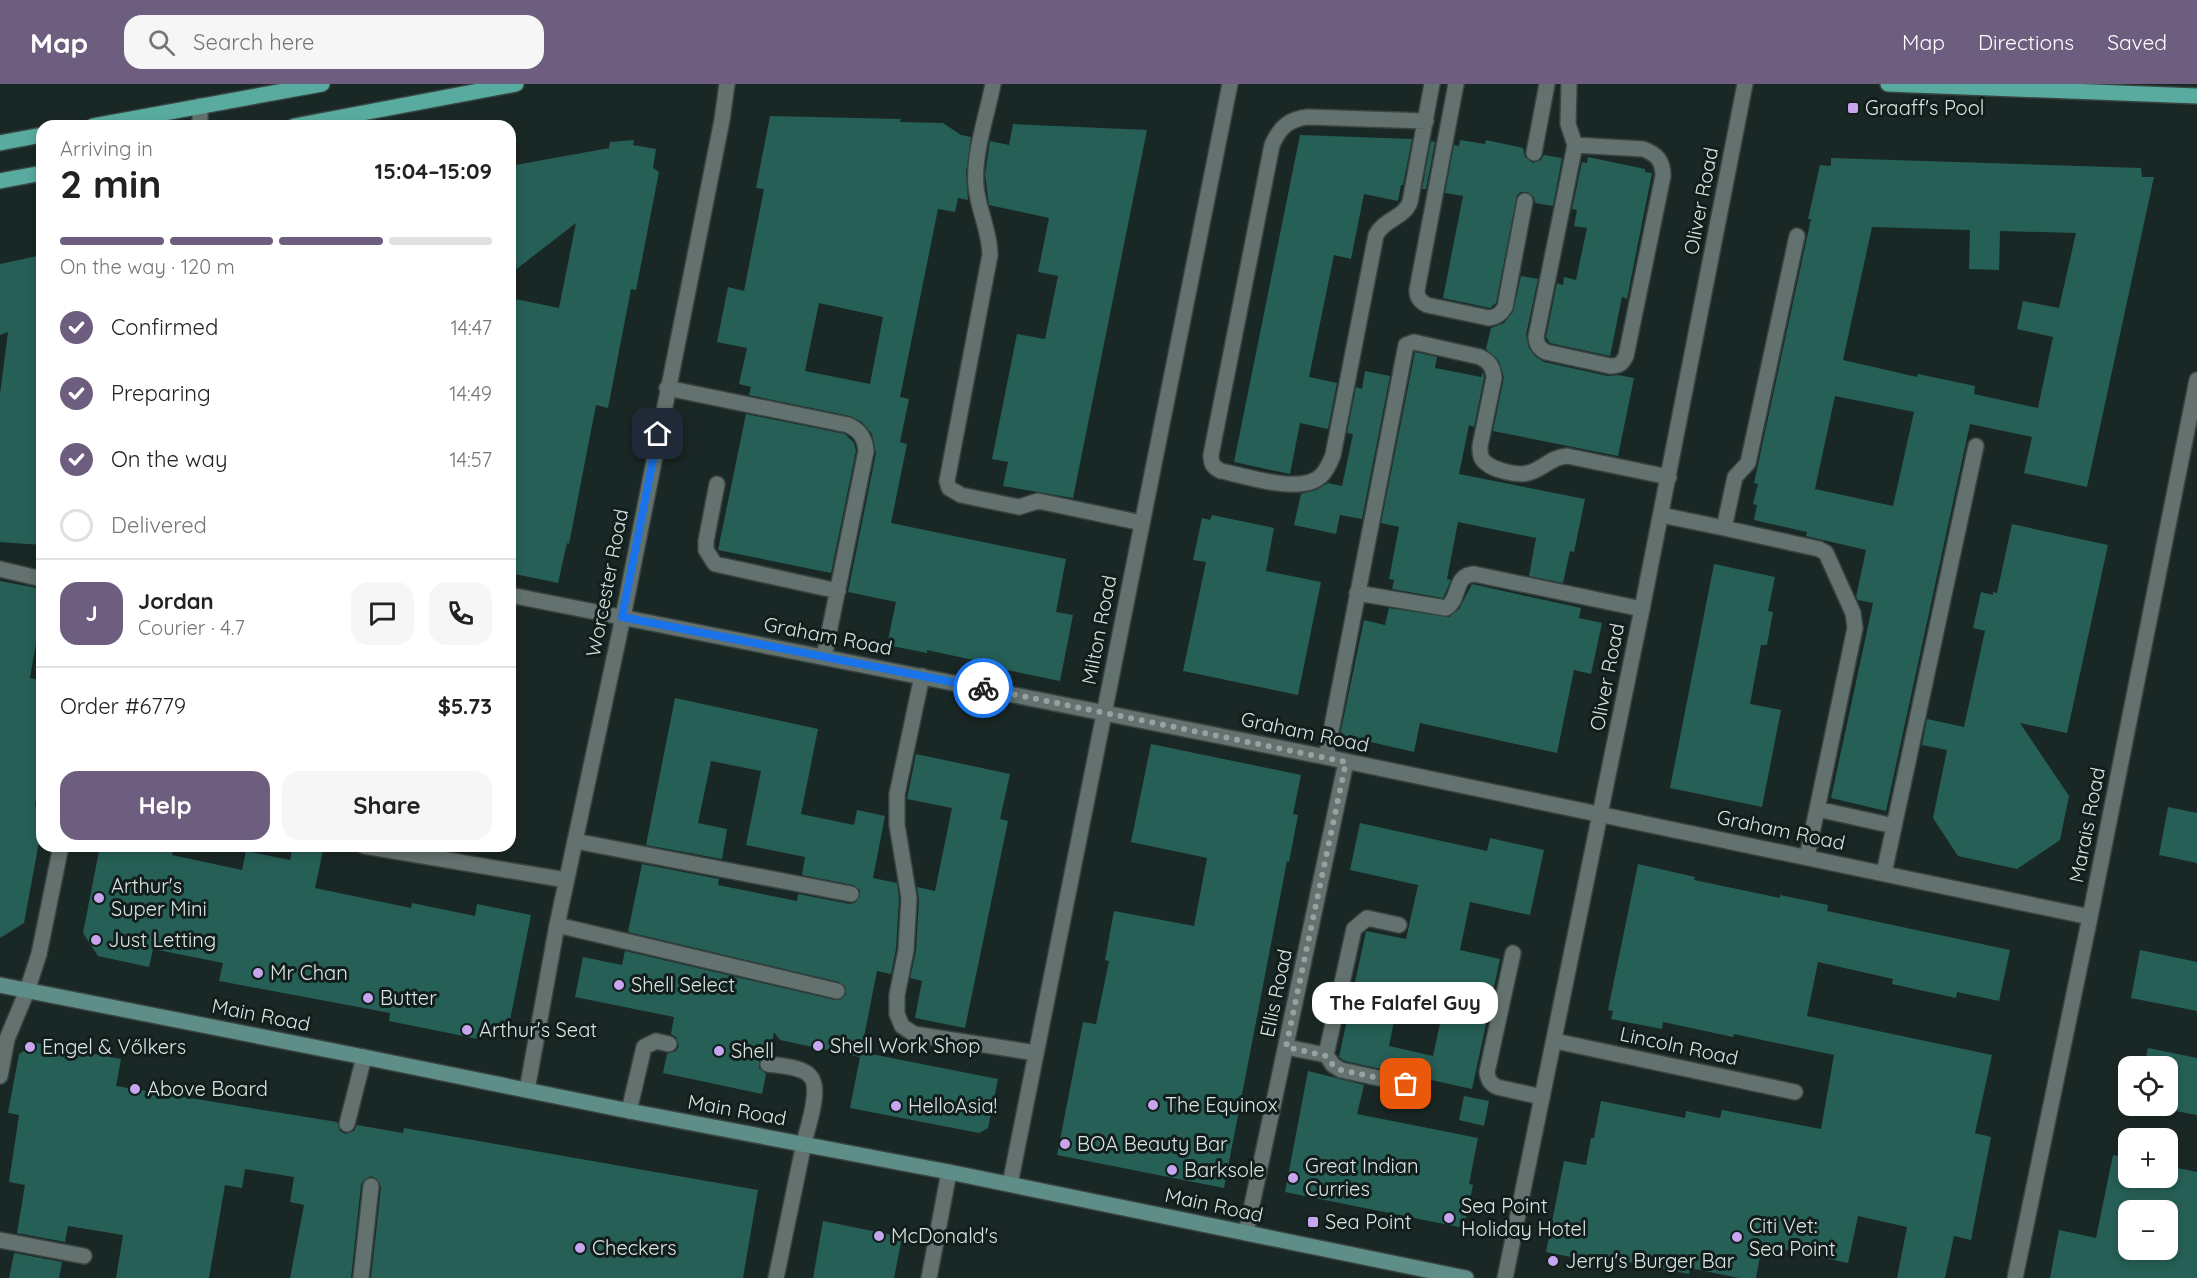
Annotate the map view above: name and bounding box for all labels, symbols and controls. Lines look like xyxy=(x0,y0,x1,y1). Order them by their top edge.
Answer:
search box xyxy=(124,15,544,69)
text: Map xyxy=(30,25,88,60)
icon: search xyxy=(145,26,178,59)
text: Search here xyxy=(193,28,315,56)
text: Map xyxy=(1902,29,1945,55)
text: Directions xyxy=(1978,29,2074,55)
text: Saved xyxy=(2107,29,2167,55)
place label: Graaff's Pool xyxy=(1865,95,1984,120)
marker: Graaff's Pool xyxy=(1846,101,1860,115)
text: Arriving in xyxy=(60,136,153,161)
street label: Oliver Road xyxy=(1678,145,1723,257)
text: 15:04–15:09 xyxy=(375,157,492,185)
text: 2 min xyxy=(60,159,162,208)
text: On the way · 120 m xyxy=(60,254,235,279)
icon: check xyxy=(60,311,93,344)
text: Confirmed xyxy=(111,313,218,341)
text: 14:47 xyxy=(450,315,492,340)
icon: check xyxy=(60,377,93,410)
text: Preparing xyxy=(111,379,211,407)
text: 14:49 xyxy=(449,381,492,406)
pin xyxy=(632,408,683,459)
icon: home xyxy=(641,417,674,450)
icon: check xyxy=(60,443,93,476)
text: On the way xyxy=(111,445,227,473)
text: 14:57 xyxy=(449,447,492,472)
street label: Worcester Road xyxy=(580,507,633,659)
text: Delivered xyxy=(111,511,207,539)
street label: Milton Road xyxy=(1076,573,1121,687)
button: chat xyxy=(351,582,414,645)
button: phone xyxy=(429,582,492,645)
text: Jordan xyxy=(138,587,214,615)
text: J xyxy=(85,599,98,627)
street label: Graham Road xyxy=(762,611,894,660)
text: Courier · 4.7 xyxy=(138,615,245,640)
street label: Oliver Road xyxy=(1584,621,1629,733)
courier xyxy=(953,658,1013,718)
icon: bike xyxy=(967,672,1000,705)
text: Order #6779 xyxy=(60,692,186,720)
text: $5.73 xyxy=(438,692,492,720)
street label: Graham Road xyxy=(1239,706,1371,757)
street label: Marais Road xyxy=(2063,765,2110,885)
button: Help xyxy=(60,771,270,840)
button: Share xyxy=(282,771,492,840)
street label: Graham Road xyxy=(1715,804,1847,855)
place label: Arthur's Super Mini xyxy=(111,873,207,921)
marker: Arthur's Super Mini xyxy=(92,891,106,905)
place label: Just Letting xyxy=(108,927,216,952)
marker: Just Letting xyxy=(89,933,103,947)
street label: Ellis Road xyxy=(1254,947,1297,1039)
place label: Mr Chan xyxy=(270,960,348,985)
marker: Mr Chan xyxy=(251,966,265,980)
place label: Shell Select xyxy=(631,972,735,997)
marker: Shell Select xyxy=(612,978,626,992)
callout: The Falafel Guy xyxy=(1313,982,1499,1024)
place label: Butter xyxy=(380,985,437,1010)
text: The Falafel Guy xyxy=(1329,990,1481,1015)
marker: Butter xyxy=(361,991,375,1005)
street label: Main Road xyxy=(210,993,312,1036)
place label: Arthur's Seat xyxy=(479,1017,597,1042)
street label: Lincoln Road xyxy=(1618,1021,1740,1070)
marker: Arthur's Seat xyxy=(460,1023,474,1037)
place label: Shell Work Shop xyxy=(830,1033,980,1058)
place label: Engel & Vőlkers xyxy=(42,1034,186,1059)
place label: Shell xyxy=(731,1038,774,1063)
marker: Shell Work Shop xyxy=(811,1039,825,1053)
marker: Engel & Vőlkers xyxy=(23,1040,37,1054)
marker: Shell xyxy=(712,1044,726,1058)
map controls xyxy=(2118,1056,2178,1260)
button: locate xyxy=(2118,1056,2178,1116)
pin xyxy=(1380,1058,1431,1109)
icon: bag xyxy=(1389,1067,1422,1100)
place label: Above Board xyxy=(147,1076,268,1101)
marker: Above Board xyxy=(128,1082,142,1096)
street label: Main Road xyxy=(686,1089,788,1130)
place label: The Equinox xyxy=(1165,1092,1277,1117)
place label: HelloAsia! xyxy=(908,1093,997,1118)
marker: The Equinox xyxy=(1146,1098,1160,1112)
marker: HelloAsia! xyxy=(889,1099,903,1113)
button: + xyxy=(2118,1128,2178,1188)
place label: BOA Beauty Bar xyxy=(1077,1131,1228,1156)
marker: BOA Beauty Bar xyxy=(1058,1137,1072,1151)
place label: Great Indian Curries xyxy=(1305,1153,1419,1201)
place label: Barksole xyxy=(1184,1157,1265,1182)
marker: Barksole xyxy=(1165,1163,1179,1177)
marker: Great Indian Curries xyxy=(1286,1171,1300,1185)
street label: Main Road xyxy=(1163,1182,1265,1227)
place label: Sea Point Holiday Hotel xyxy=(1461,1193,1586,1241)
button: − xyxy=(2118,1200,2178,1260)
place label: Sea Point xyxy=(1325,1209,1412,1234)
marker: Sea Point Holiday Hotel xyxy=(1442,1211,1456,1225)
place label: Citi Vet: Sea Point xyxy=(1749,1213,1836,1261)
marker: Sea Point xyxy=(1306,1215,1320,1229)
place label: McDonald's xyxy=(891,1223,998,1248)
marker: McDonald's xyxy=(872,1229,886,1243)
marker: Citi Vet: Sea Point xyxy=(1730,1230,1744,1244)
place label: Checkers xyxy=(592,1235,677,1260)
marker: Checkers xyxy=(573,1241,587,1255)
place label: Jerry's Burger Bar xyxy=(1565,1248,1735,1273)
marker: Jerry's Burger Bar xyxy=(1546,1254,1560,1268)

